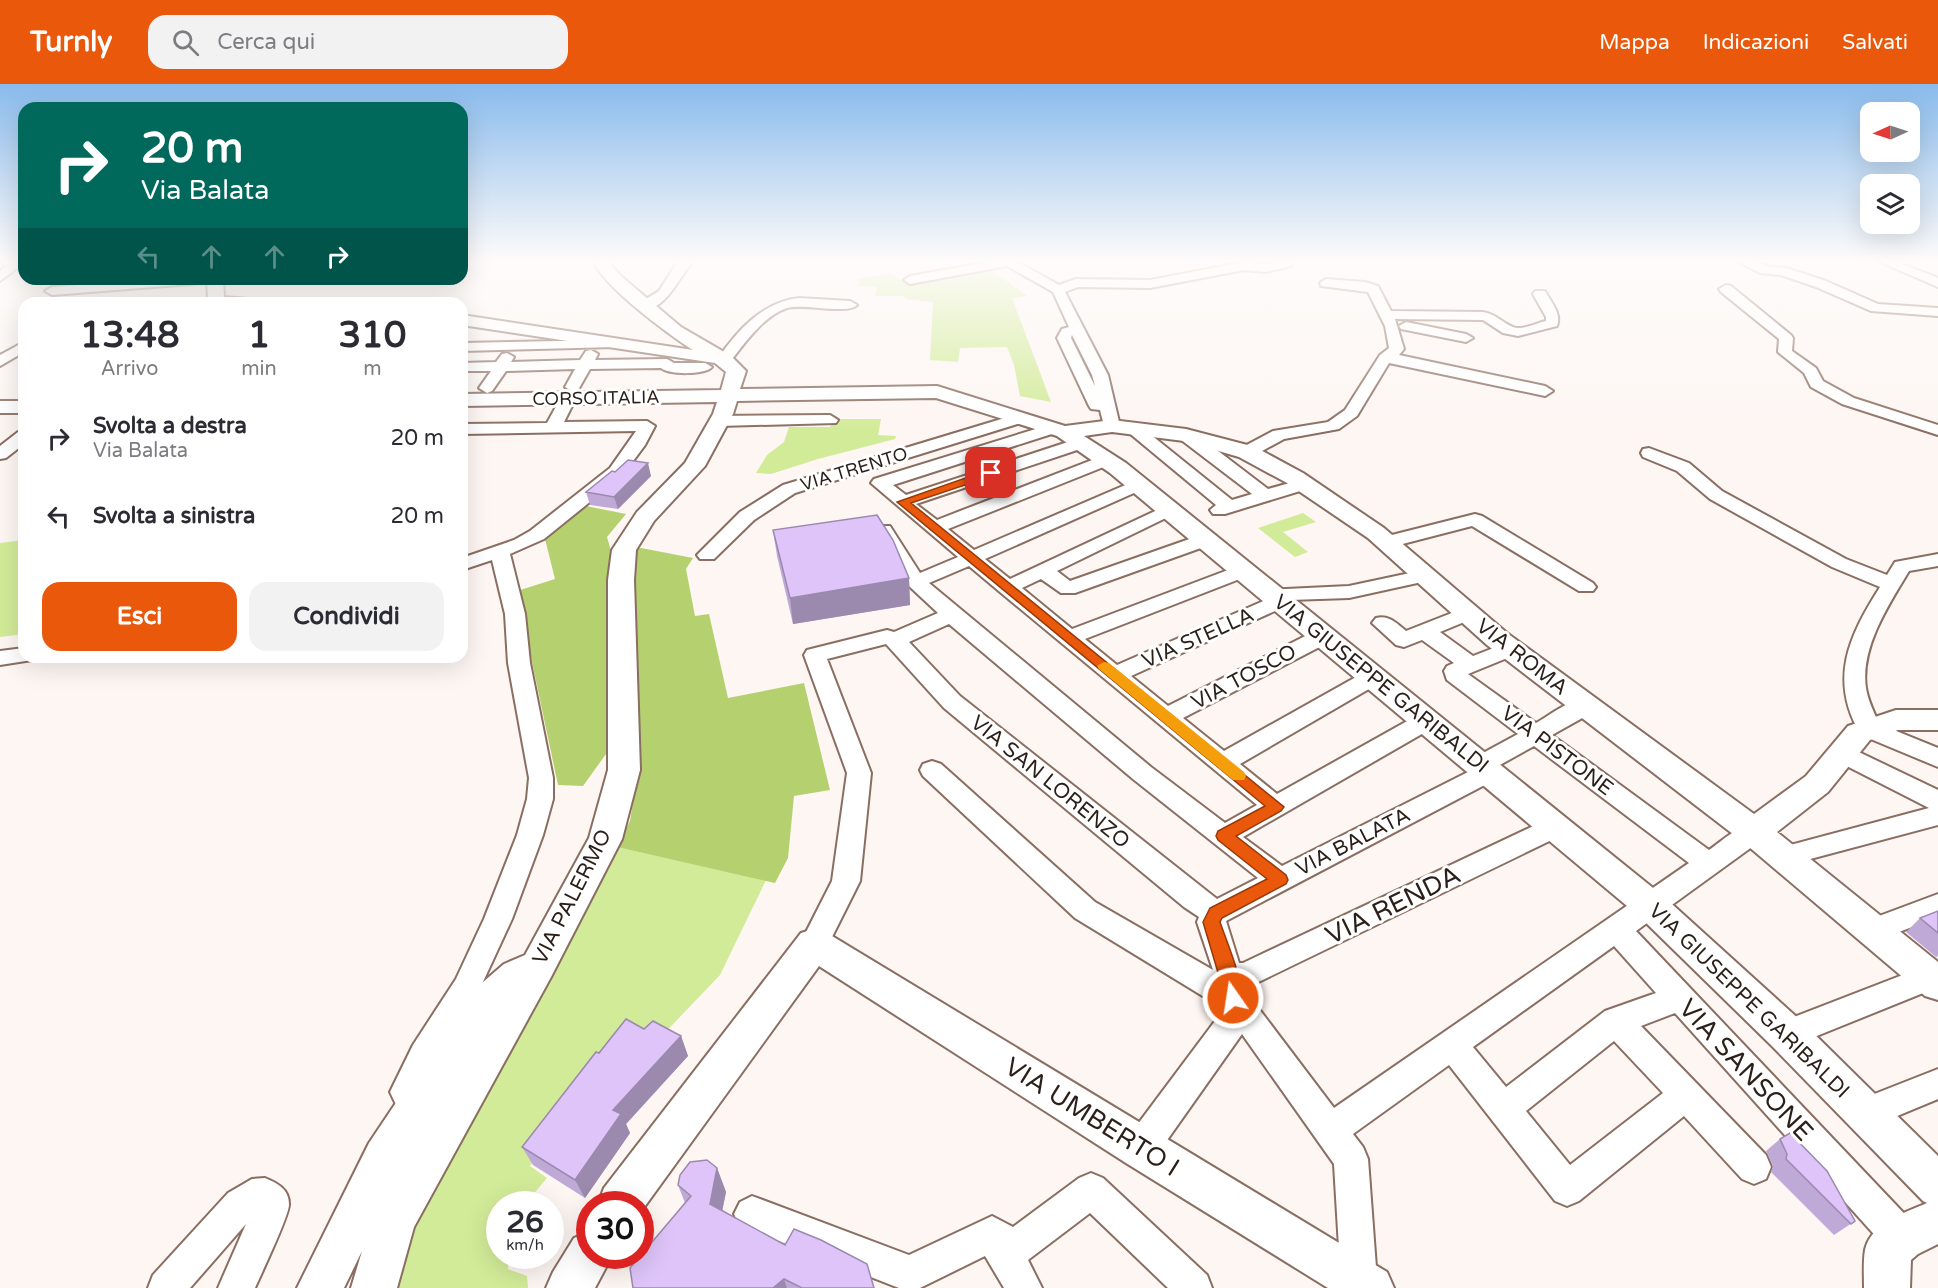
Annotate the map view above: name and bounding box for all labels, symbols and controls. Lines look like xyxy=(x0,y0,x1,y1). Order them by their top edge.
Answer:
search box xyxy=(148,15,568,69)
text: Turnly xyxy=(30,25,112,59)
icon: search xyxy=(169,26,202,59)
text: Cerca qui xyxy=(217,29,315,55)
text: Mappa xyxy=(1599,30,1670,55)
text: Indicazioni xyxy=(1703,30,1809,55)
text: Salvati xyxy=(1842,30,1908,55)
north arrow xyxy=(1860,102,1920,162)
map controls xyxy=(1860,102,1920,234)
text: 20 m xyxy=(141,123,243,174)
icon: right xyxy=(42,126,120,204)
text: Via Balata xyxy=(141,174,269,207)
button: layers xyxy=(1860,174,1920,234)
icon: left xyxy=(132,240,165,273)
icon: ahead xyxy=(195,240,228,273)
icon: ahead xyxy=(258,240,291,273)
icon: right xyxy=(321,240,354,273)
text: 13:48 xyxy=(80,314,180,357)
text: 1 xyxy=(248,314,270,357)
text: 310 xyxy=(338,314,406,357)
text: Arrivo xyxy=(101,357,158,381)
text: min xyxy=(241,357,277,381)
text: m xyxy=(363,357,382,381)
street label: CORSO ITALIA xyxy=(532,386,660,410)
text: Svolta a destra xyxy=(93,413,247,439)
icon: right xyxy=(42,422,75,455)
text: 20 m xyxy=(390,425,444,451)
text: Via Balata xyxy=(93,439,188,463)
street label: VIA TRENTO xyxy=(798,442,910,496)
pin xyxy=(965,447,1016,498)
icon: arrive xyxy=(974,456,1007,489)
icon: left xyxy=(42,500,75,533)
text: Svolta a sinistra xyxy=(93,503,255,529)
text: 20 m xyxy=(390,503,444,529)
button: Esci xyxy=(42,582,237,651)
button: Condividi xyxy=(249,582,444,651)
street label: VIA GIUSEPPE GARIBALDI xyxy=(1268,589,1494,779)
street label: VIA STELLA xyxy=(1138,602,1258,674)
street label: VIA ROMA xyxy=(1471,613,1573,701)
street label: VIA TOSCO xyxy=(1187,639,1301,715)
street label: VIA PISTONE xyxy=(1496,701,1618,801)
street label: VIA SAN LORENZO xyxy=(965,710,1135,854)
street label: VIA BALATA xyxy=(1292,802,1414,882)
street label: VIA PALERMO xyxy=(527,825,617,969)
street label: VIA RENDA xyxy=(1321,859,1465,951)
street label: VIA GIUSEPPE GARIBALDI xyxy=(1643,898,1855,1104)
position arrow xyxy=(1201,966,1265,1030)
street label: VIA SANSONE xyxy=(1672,993,1820,1147)
street label: VIA UMBERTO I xyxy=(999,1051,1185,1183)
speed limit sign: 30 xyxy=(576,1191,654,1269)
text: 26 xyxy=(506,1204,544,1241)
text: km/h xyxy=(506,1236,544,1254)

